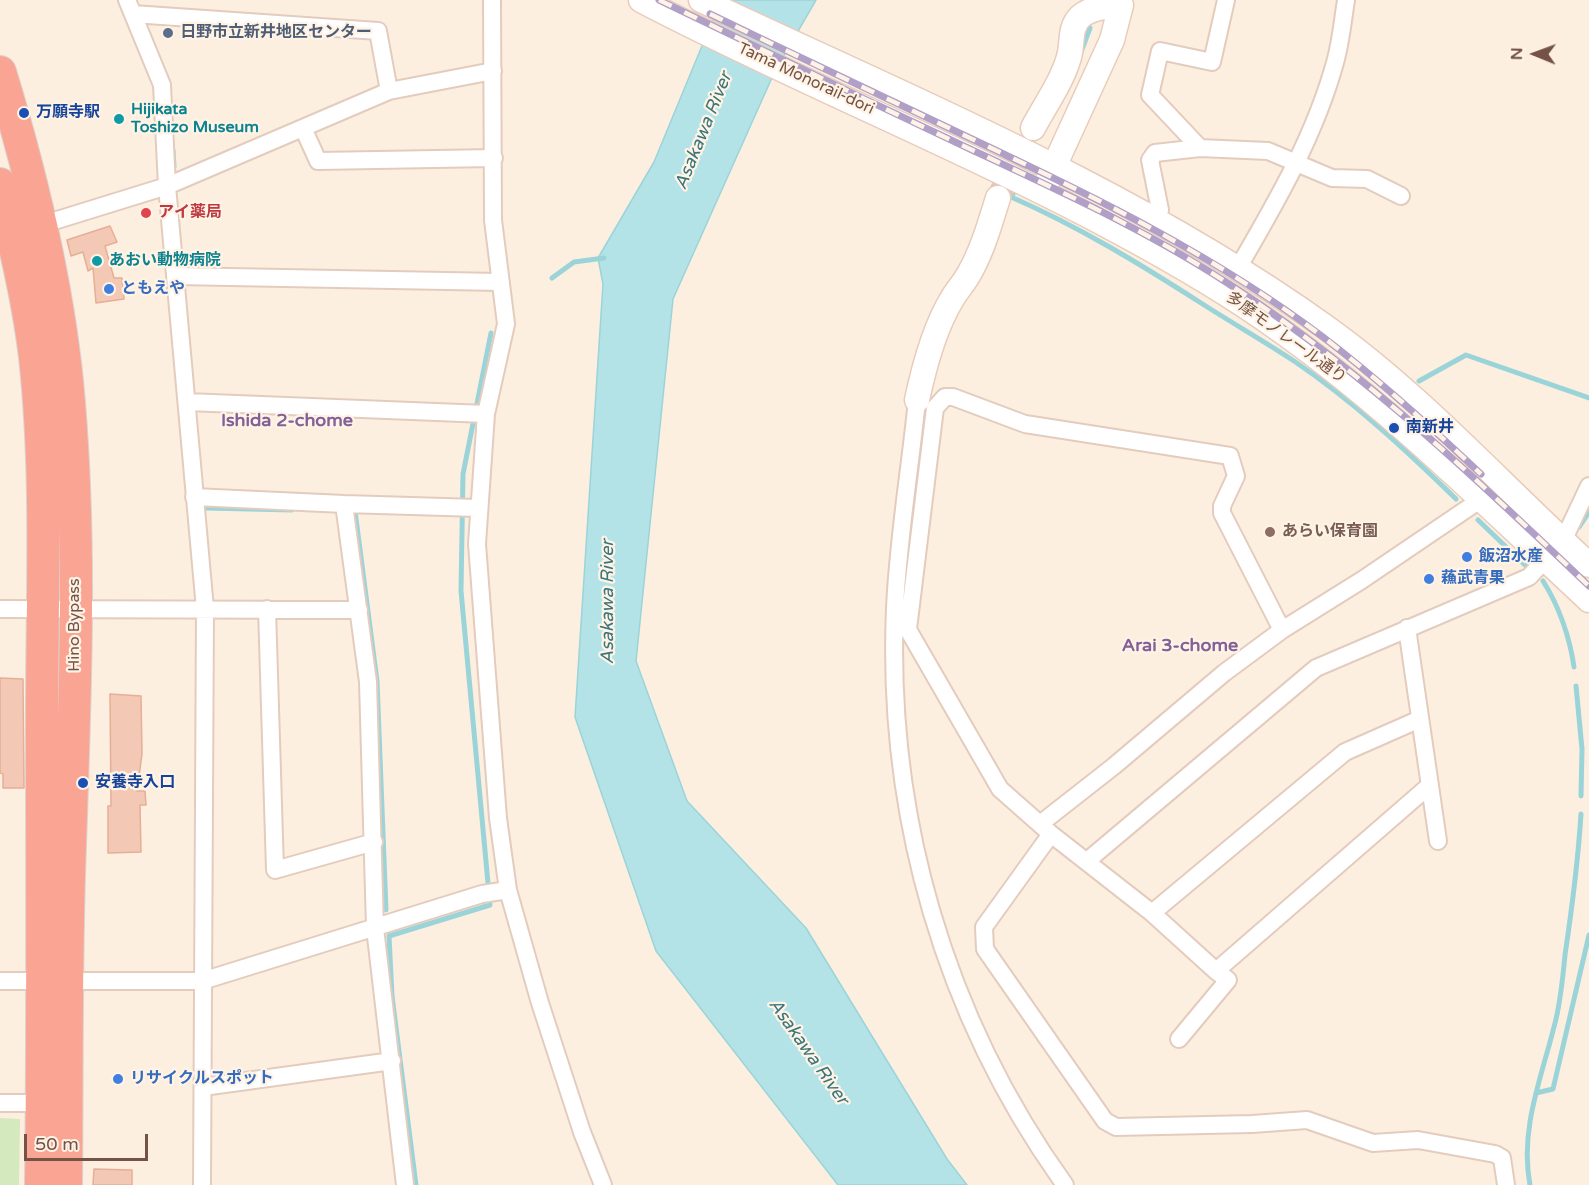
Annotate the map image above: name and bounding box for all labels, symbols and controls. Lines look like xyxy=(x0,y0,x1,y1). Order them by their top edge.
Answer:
place label: 日野市立新井地区センター xyxy=(180,23,372,43)
north arrow xyxy=(1505,24,1565,84)
marker: 日野市立新井地区センター xyxy=(161,26,175,40)
street label: Tama Monorail-dori xyxy=(735,39,877,119)
text: N xyxy=(1507,47,1527,60)
water label: Asakawa River xyxy=(671,69,737,193)
place label: Hijikata Toshizo Museum xyxy=(131,100,259,138)
place label: 万願寺駅 xyxy=(36,103,100,123)
marker: 万願寺駅 xyxy=(17,106,31,120)
marker: Hijikata Toshizo Museum xyxy=(112,112,126,126)
place label: アイ薬局 xyxy=(158,203,222,223)
marker: アイ薬局 xyxy=(139,206,153,220)
place label: あおい動物病院 xyxy=(109,251,221,271)
marker: あおい動物病院 xyxy=(90,254,104,268)
place label: ともえや xyxy=(121,279,185,299)
marker: ともえや xyxy=(102,282,116,296)
street label: 多摩モノレール通り xyxy=(1222,288,1350,388)
district label: Ishida 2-chome xyxy=(221,410,353,432)
place label: 南新井 xyxy=(1406,418,1454,438)
marker: 南新井 xyxy=(1387,421,1401,435)
place label: あらい保育園 xyxy=(1282,522,1378,542)
marker: あらい保育園 xyxy=(1263,525,1277,539)
water label: Asakawa River xyxy=(597,540,619,664)
place label: 飯沼水産 xyxy=(1479,547,1543,567)
marker: 飯沼水産 xyxy=(1460,550,1474,564)
place label: 蘓武青果 xyxy=(1441,569,1505,589)
marker: 蘓武青果 xyxy=(1422,572,1436,586)
street label: Hino Bypass xyxy=(65,578,85,672)
district label: Arai 3-chome xyxy=(1122,635,1238,657)
place label: 安養寺入口 xyxy=(95,773,175,793)
marker: 安養寺入口 xyxy=(76,776,90,790)
water label: Asakawa River xyxy=(763,995,853,1109)
place label: リサイクルスポット xyxy=(130,1069,274,1089)
marker: リサイクルスポット xyxy=(111,1072,125,1086)
scale bar xyxy=(27,1122,152,1160)
text: 50 m xyxy=(35,1133,79,1155)

